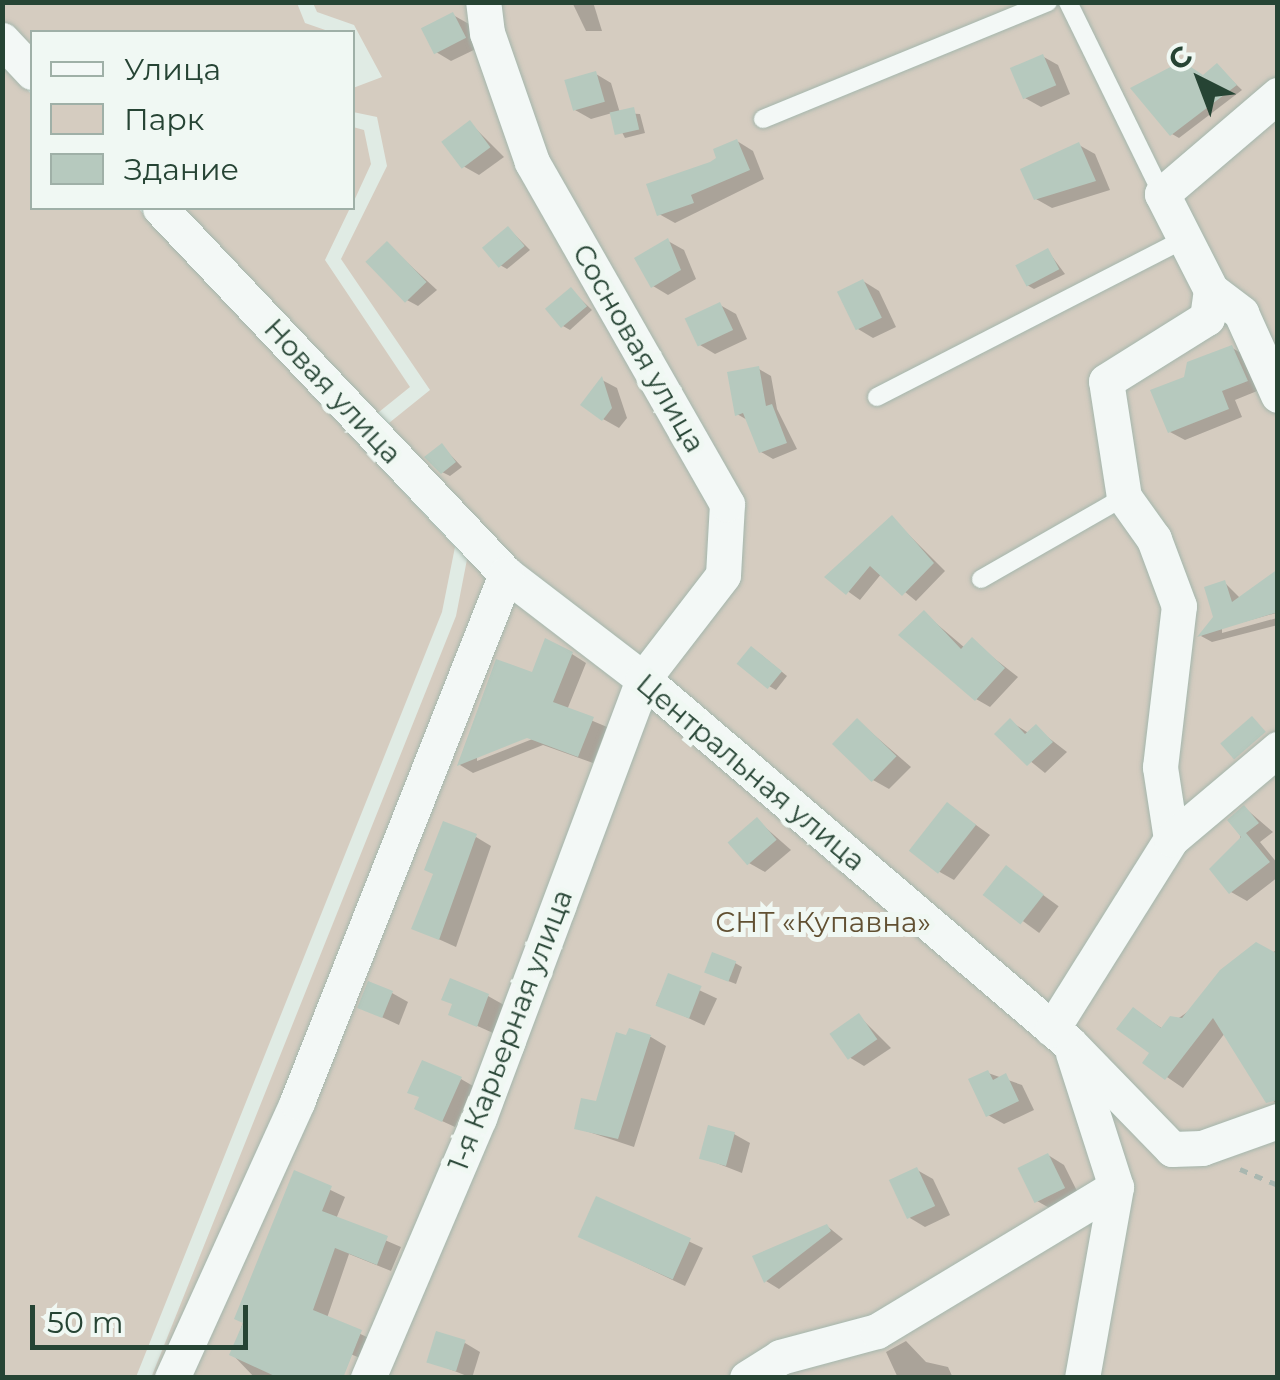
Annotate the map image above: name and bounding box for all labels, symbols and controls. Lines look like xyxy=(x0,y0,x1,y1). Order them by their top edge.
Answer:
legend xyxy=(30,30,355,210)
north arrow xyxy=(1150,30,1250,130)
text: С xyxy=(1161,38,1199,77)
text: Улица xyxy=(124,51,221,88)
text: Парк xyxy=(124,101,204,138)
text: Здание xyxy=(124,151,239,188)
street label: Сосновая улица xyxy=(566,238,712,458)
street label: Новая улица xyxy=(257,312,409,470)
street label: Центральная улица xyxy=(630,667,872,877)
street label: 1-я Карьерная улица xyxy=(441,885,579,1175)
park label: СНТ «Купавна» xyxy=(715,905,931,939)
scale bar xyxy=(35,1285,252,1347)
text: 50 m xyxy=(47,1304,124,1341)

